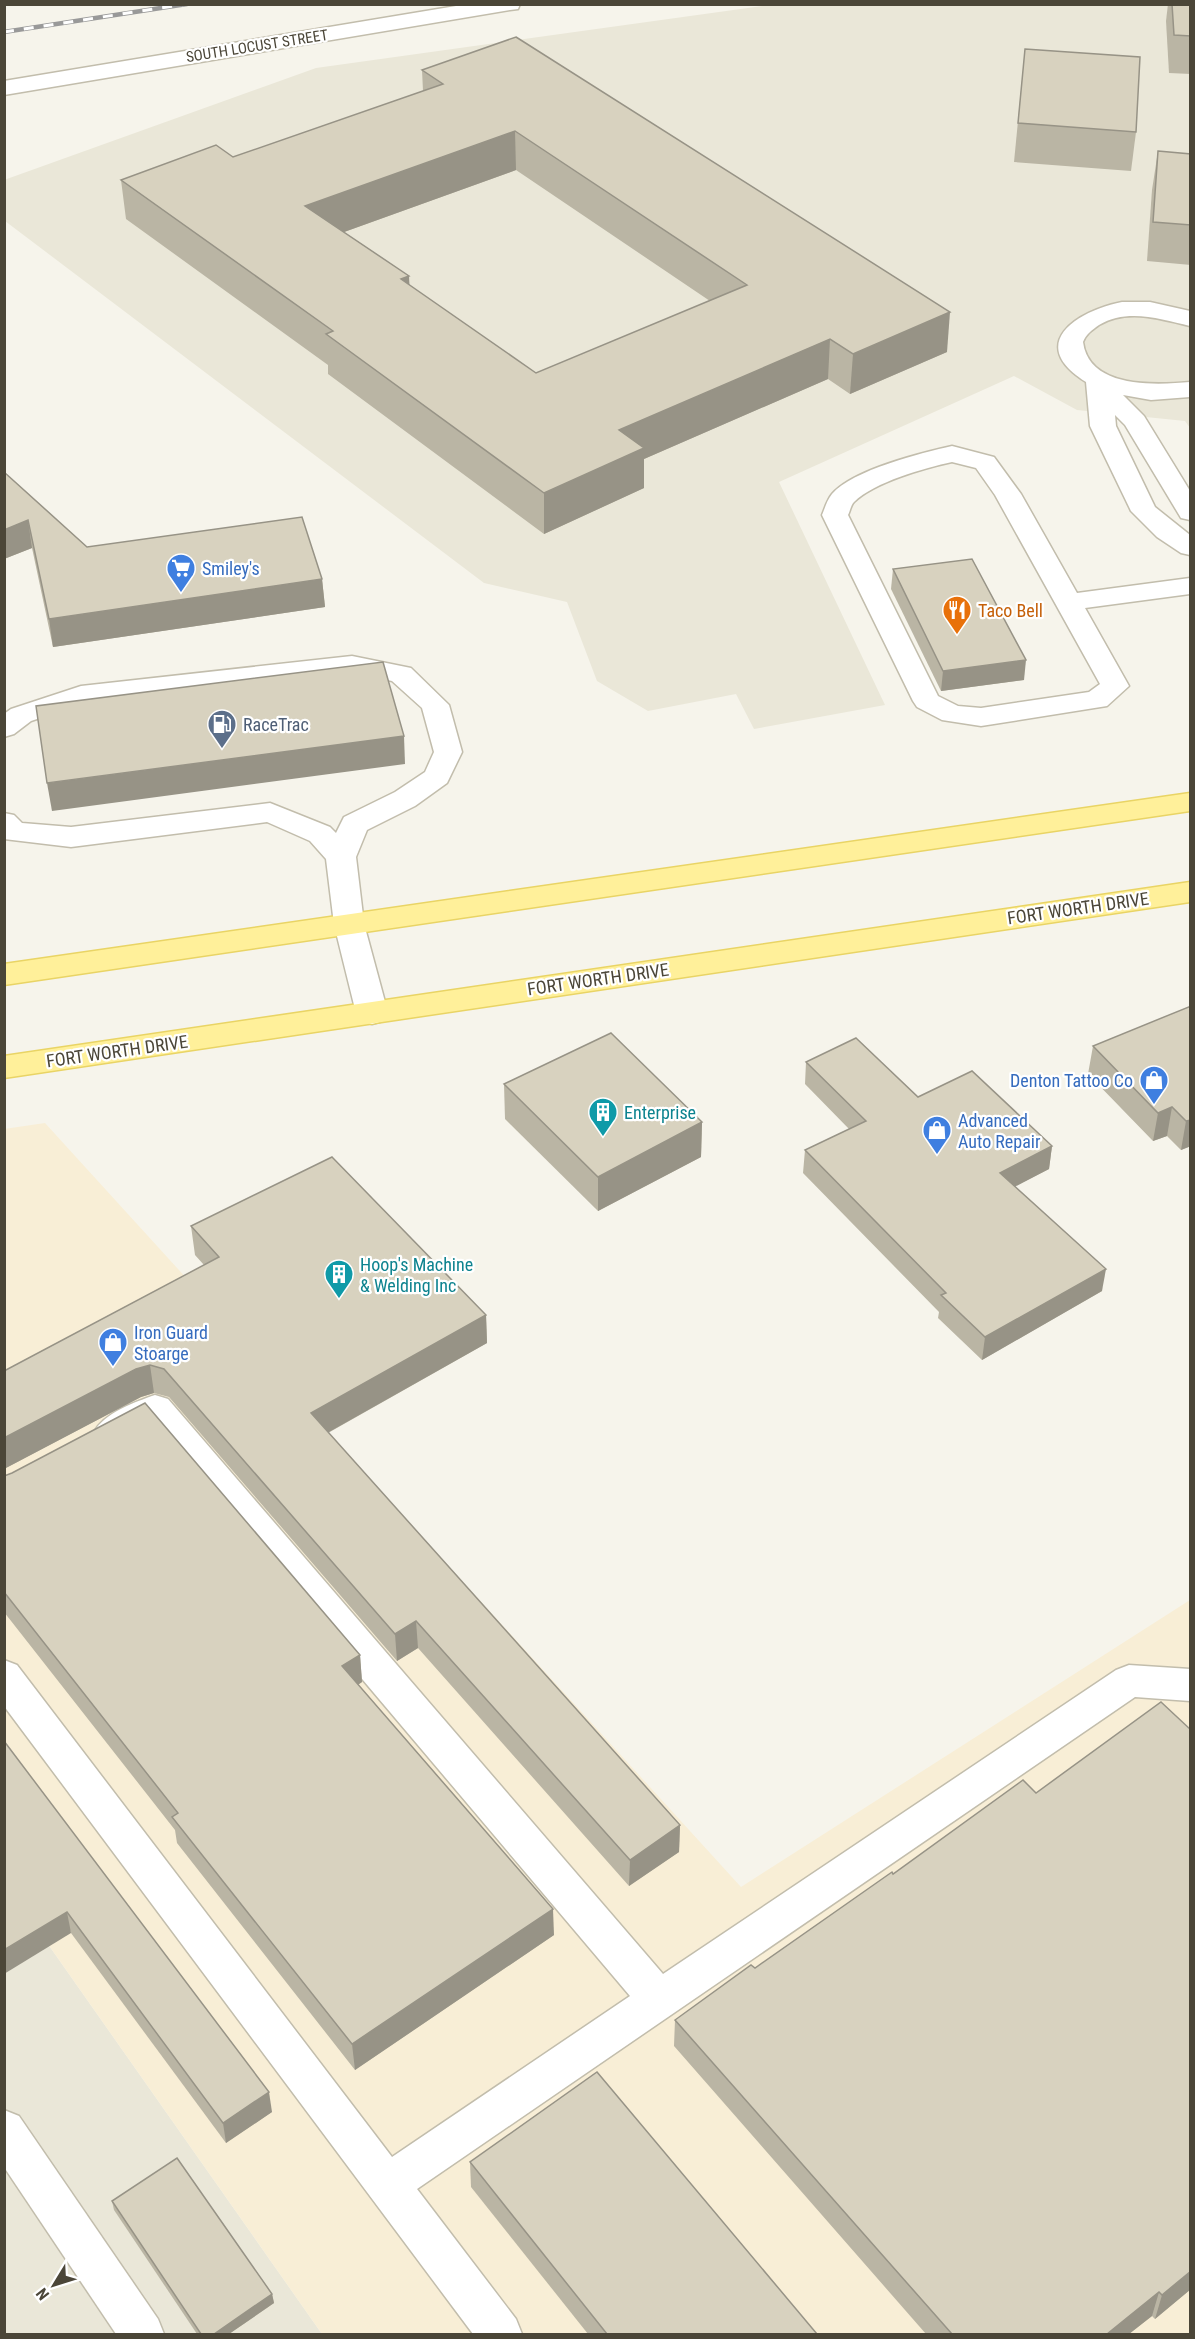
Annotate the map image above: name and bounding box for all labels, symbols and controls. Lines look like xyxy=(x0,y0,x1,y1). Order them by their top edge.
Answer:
street label: SOUTH LOCUST STREET xyxy=(185,26,329,66)
supermarket icon: Smiley's xyxy=(165,552,197,594)
place label: Smiley's xyxy=(202,558,260,579)
restaurant icon: Taco Bell xyxy=(941,594,973,636)
place label: Taco Bell xyxy=(978,600,1043,621)
fuel station icon: RaceTrac xyxy=(206,708,238,750)
place label: RaceTrac xyxy=(243,714,309,735)
street label: FORT WORTH DRIVE xyxy=(1006,888,1150,928)
street label: FORT WORTH DRIVE xyxy=(526,959,670,999)
street label: FORT WORTH DRIVE xyxy=(45,1031,189,1071)
shop icon: Denton Tattoo Co xyxy=(1138,1064,1170,1106)
place label: Denton Tattoo Co xyxy=(1010,1070,1133,1091)
building icon: Enterprise xyxy=(587,1096,619,1138)
place label: Enterprise xyxy=(624,1102,696,1123)
place label: Advanced Auto Repair xyxy=(958,1110,1041,1152)
shop icon: Advanced Auto Repair xyxy=(921,1114,953,1156)
place label: Hoop's Machine & Welding Inc xyxy=(360,1254,473,1296)
building icon: Hoop's Machine & Welding Inc xyxy=(323,1258,355,1300)
place label: Iron Guard Stoarge xyxy=(134,1322,208,1364)
shop icon: Iron Guard Stoarge xyxy=(97,1326,129,1368)
north arrow xyxy=(24,2255,84,2315)
text: N xyxy=(32,2284,53,2304)

